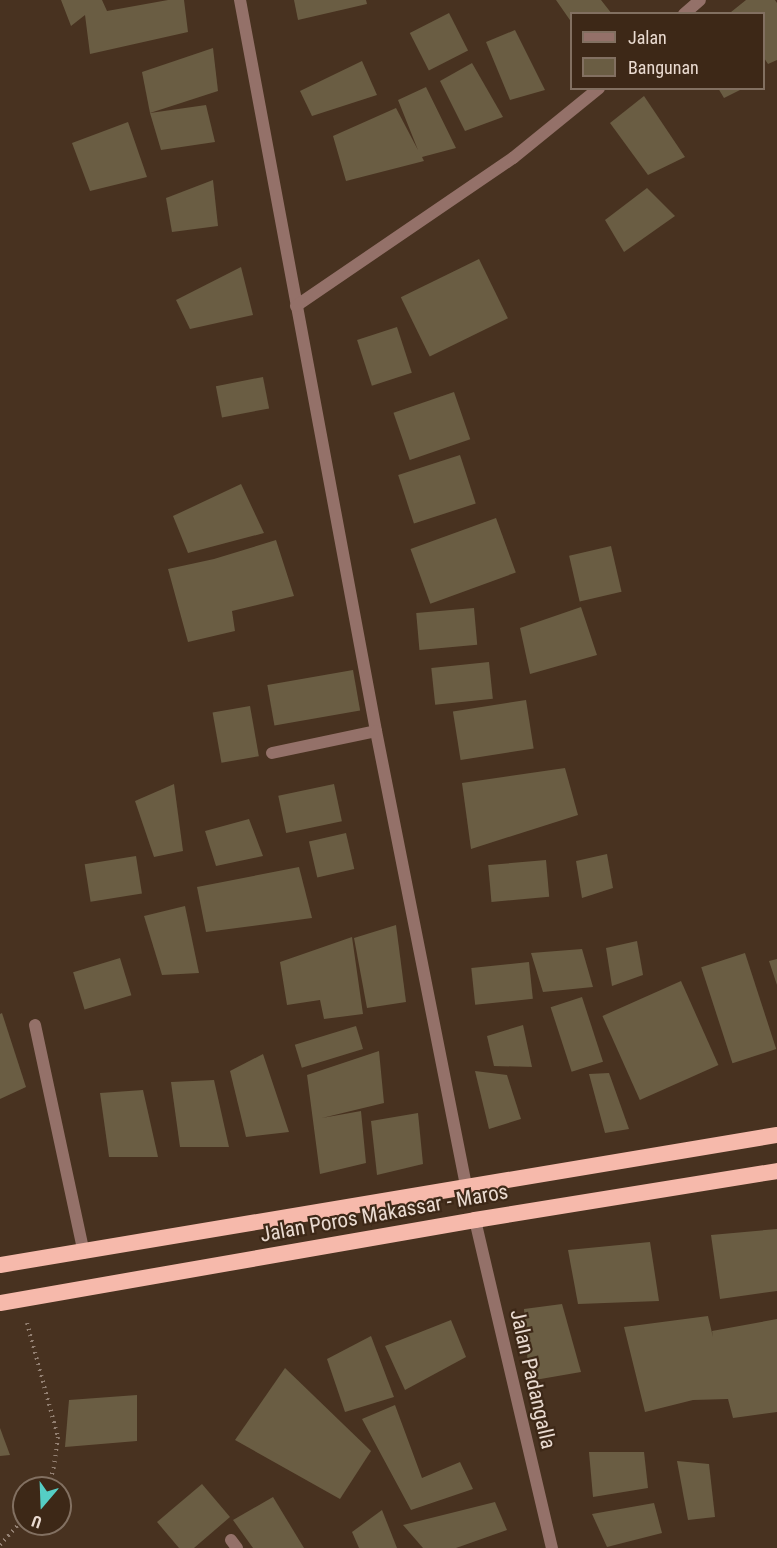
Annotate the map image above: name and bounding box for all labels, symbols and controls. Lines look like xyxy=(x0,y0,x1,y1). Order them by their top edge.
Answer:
legend xyxy=(570,12,765,90)
text: Jalan xyxy=(628,27,667,48)
text: Bangunan xyxy=(628,57,699,78)
street label: Jalan Poros Makassar - Maros xyxy=(258,1179,510,1247)
street label: Jalan Padangalla xyxy=(505,1307,561,1451)
north arrow xyxy=(12,1476,72,1536)
text: U xyxy=(29,1511,44,1532)

